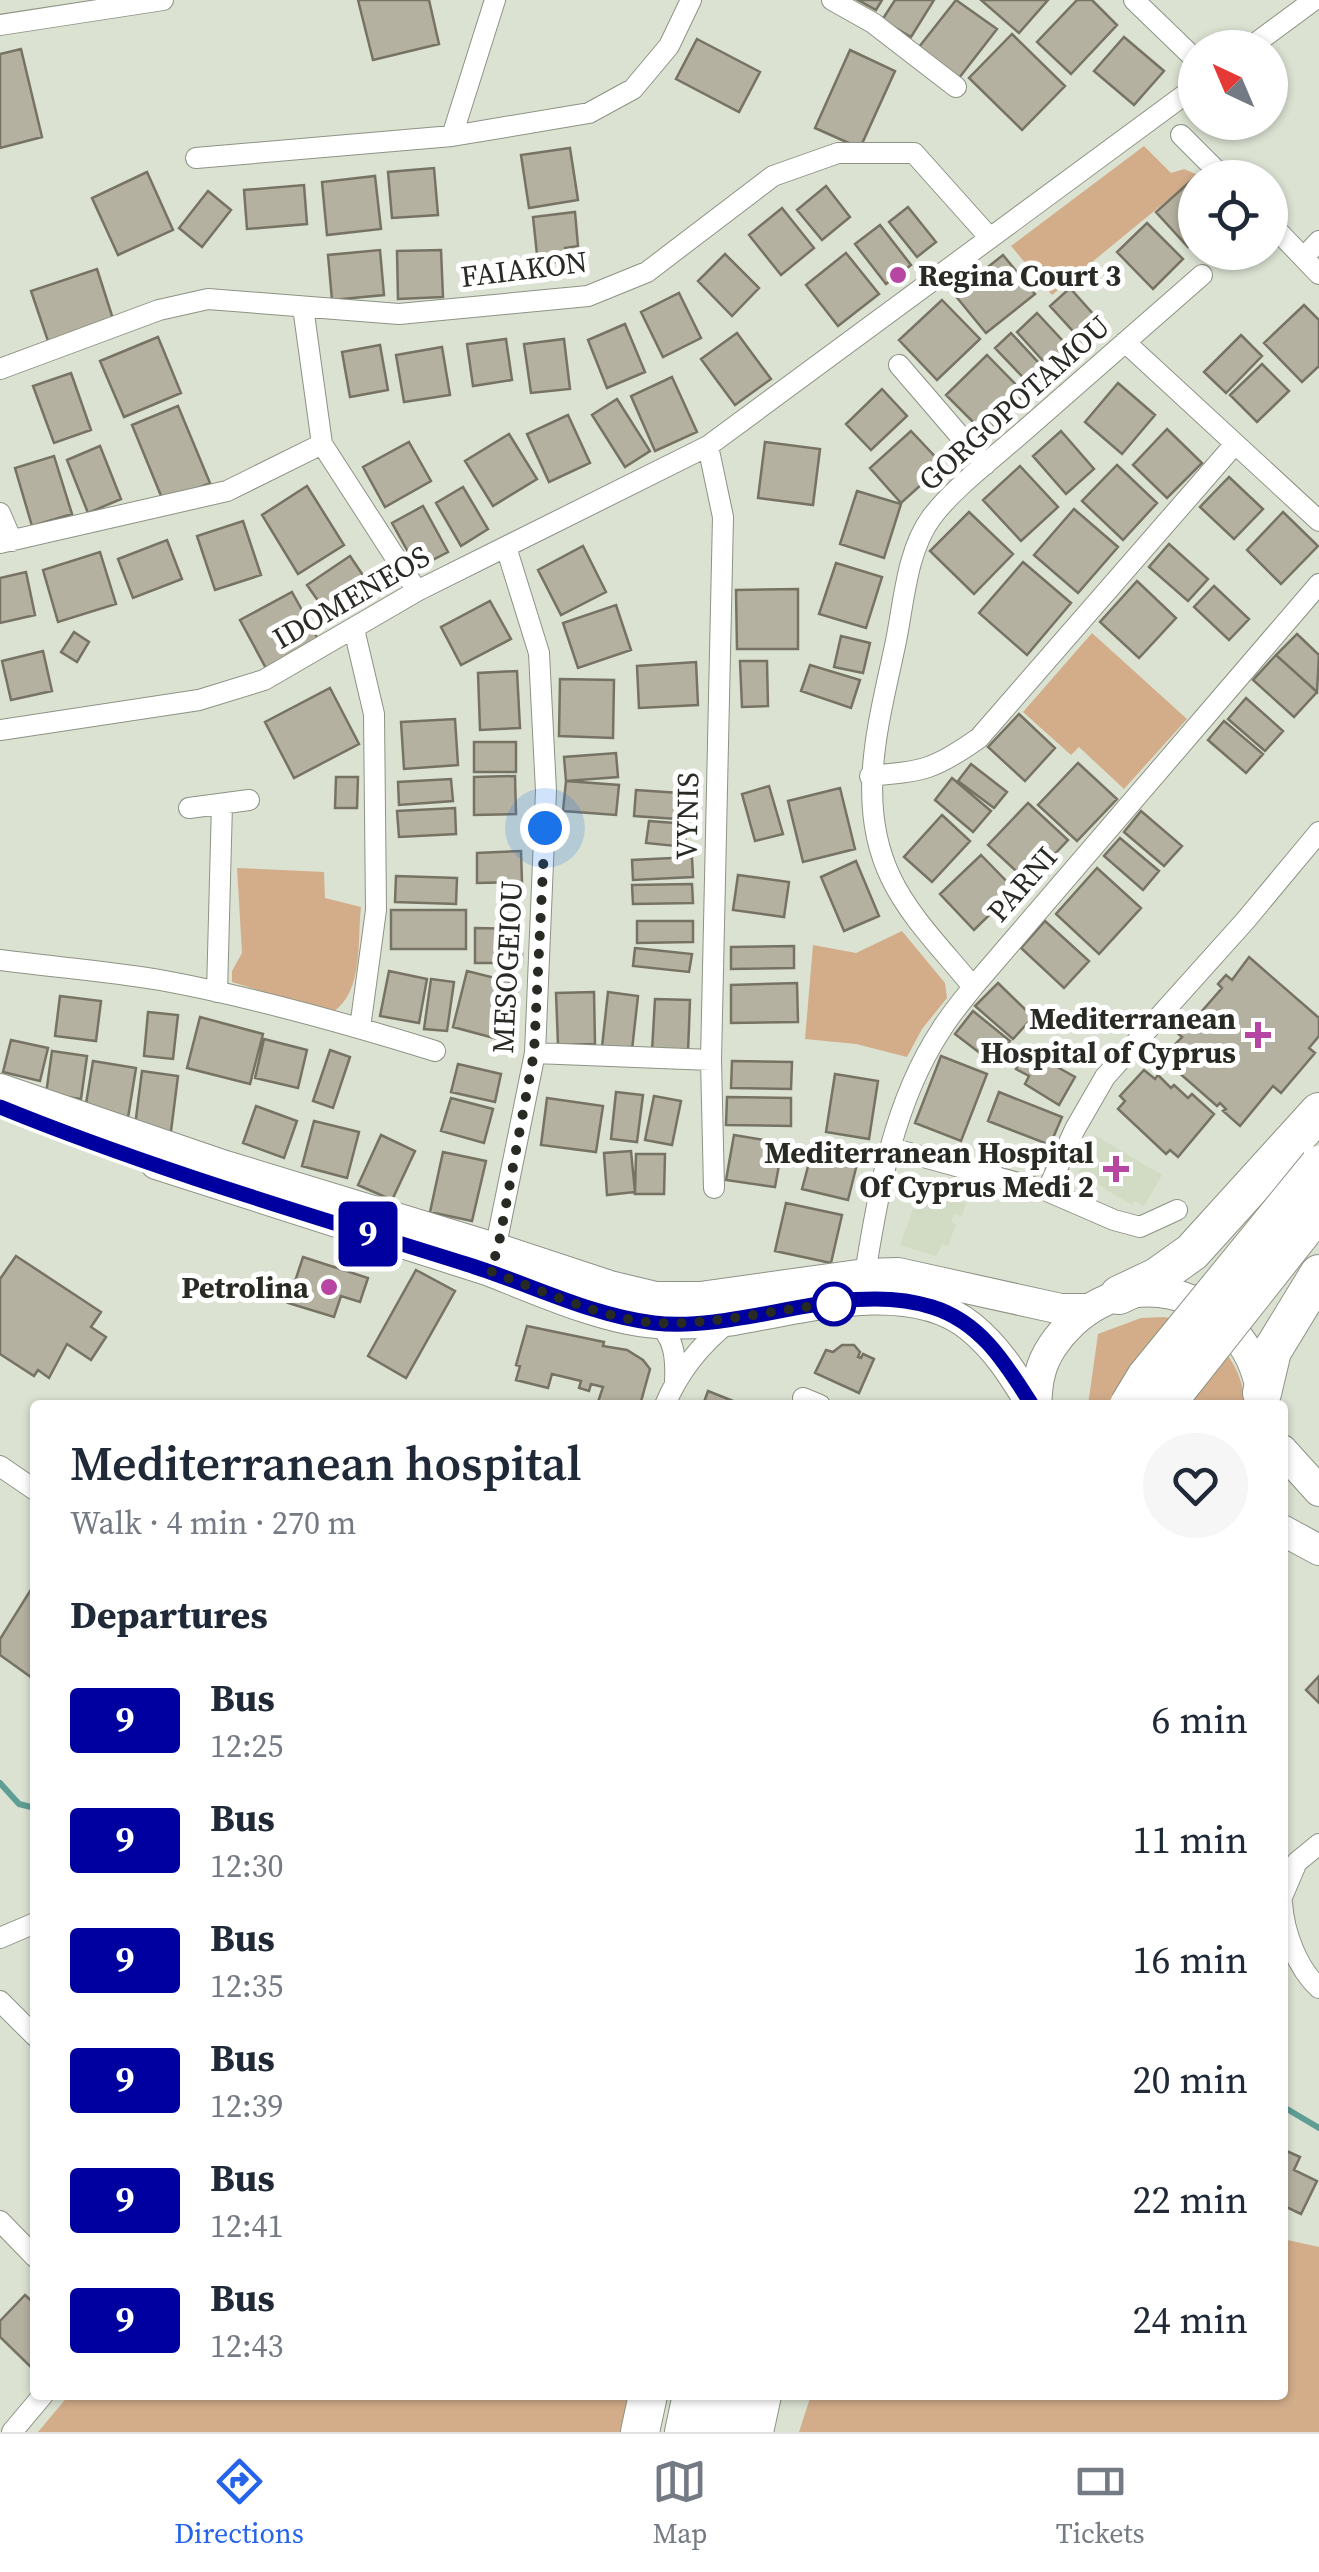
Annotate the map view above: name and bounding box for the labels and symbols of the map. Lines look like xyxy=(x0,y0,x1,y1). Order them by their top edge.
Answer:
north arrow xyxy=(1178,30,1288,140)
street label: FAIAKON xyxy=(458,241,590,297)
place label: Regina Court 3 xyxy=(918,255,1121,296)
marker: Regina Court 3 xyxy=(887,264,909,286)
street label: GORGOPOTAMOU xyxy=(909,306,1119,500)
street label: IDOMENEOS xyxy=(265,536,437,658)
street label: VYNIS xyxy=(666,772,708,860)
your location xyxy=(520,803,570,853)
street label: PARNI xyxy=(978,837,1066,931)
street label: MESOGEIOU xyxy=(482,879,532,1055)
place label: Mediterranean Hospital of Cyprus xyxy=(980,998,1236,1073)
marker: Mediterranean Hospital of Cyprus xyxy=(1245,1022,1271,1048)
place label: Mediterranean Hospital Of Cyprus Medi 2 xyxy=(764,1132,1094,1207)
marker: Mediterranean Hospital Of Cyprus Medi 2 xyxy=(1103,1156,1129,1182)
line badge: 9 xyxy=(336,1202,400,1266)
place label: Petrolina xyxy=(181,1267,310,1308)
marker: Petrolina xyxy=(318,1276,340,1298)
unlabelled marker xyxy=(813,1283,855,1325)

